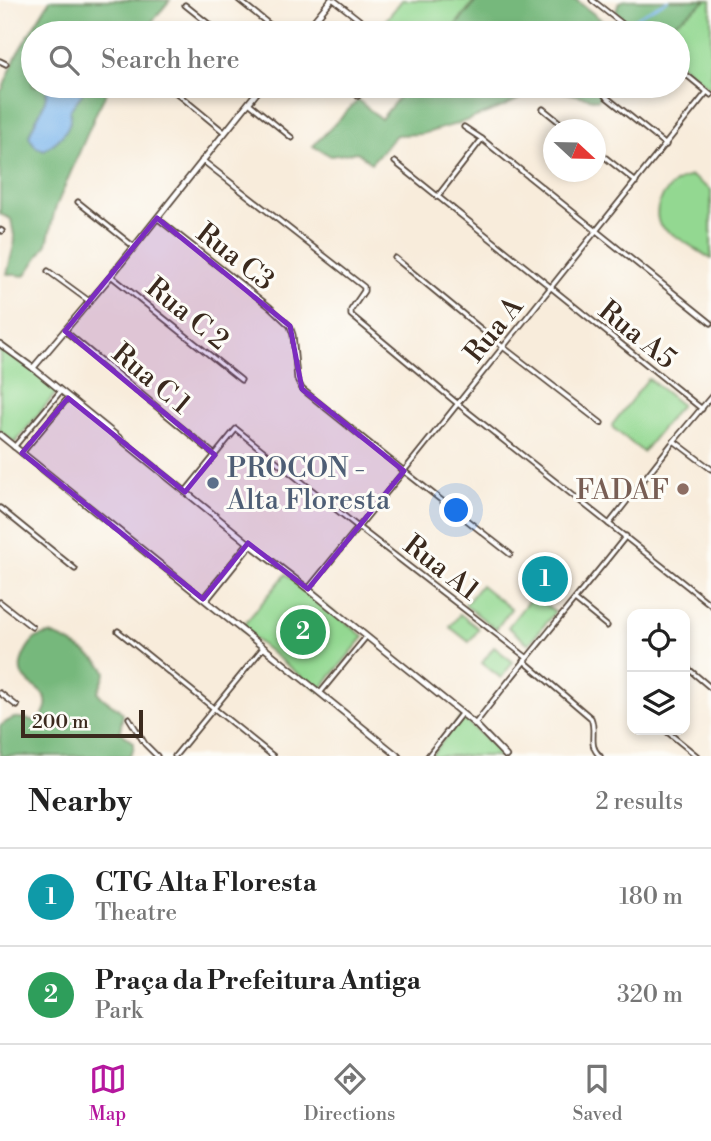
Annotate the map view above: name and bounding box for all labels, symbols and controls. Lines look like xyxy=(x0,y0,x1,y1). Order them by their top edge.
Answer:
search box xyxy=(21,21,690,98)
icon: search xyxy=(45,41,83,79)
text: Search here xyxy=(101,44,240,76)
north arrow xyxy=(543,119,606,182)
street label: Rua C3 xyxy=(189,216,281,299)
street label: Rua C 2 xyxy=(139,270,235,358)
street label: Rua A xyxy=(457,289,532,370)
street label: Rua A5 xyxy=(591,293,683,377)
street label: Rua C 1 xyxy=(104,336,198,422)
place label: PROCON - Alta Floresta xyxy=(226,451,391,518)
place label: FADAF xyxy=(576,473,669,508)
marker: PROCON - Alta Floresta xyxy=(205,475,221,491)
marker: FADAF xyxy=(675,481,691,497)
your location xyxy=(439,493,473,527)
street label: Rua A1 xyxy=(396,528,486,609)
pin: 1 xyxy=(522,553,568,605)
pin: 2 xyxy=(280,606,326,658)
map controls xyxy=(627,609,690,735)
button: locate xyxy=(627,609,690,672)
button: layers xyxy=(627,672,690,735)
scale bar xyxy=(21,707,144,739)
text: 200 m xyxy=(32,710,89,734)
text: Nearby xyxy=(28,783,132,821)
text: 2 results xyxy=(596,788,683,816)
text: CTG Alta Floresta xyxy=(95,867,317,899)
text: 1 xyxy=(45,883,57,911)
text: 180 m xyxy=(619,883,683,911)
text: Theatre xyxy=(95,899,177,927)
text: Praça da Prefeitura Antiga xyxy=(95,965,421,997)
text: 2 xyxy=(44,981,58,1009)
text: 320 m xyxy=(617,981,683,1009)
text: Park xyxy=(95,997,143,1025)
tab: Map xyxy=(89,1060,127,1126)
tab: Directions xyxy=(304,1060,395,1126)
tab: Saved xyxy=(573,1060,622,1126)

